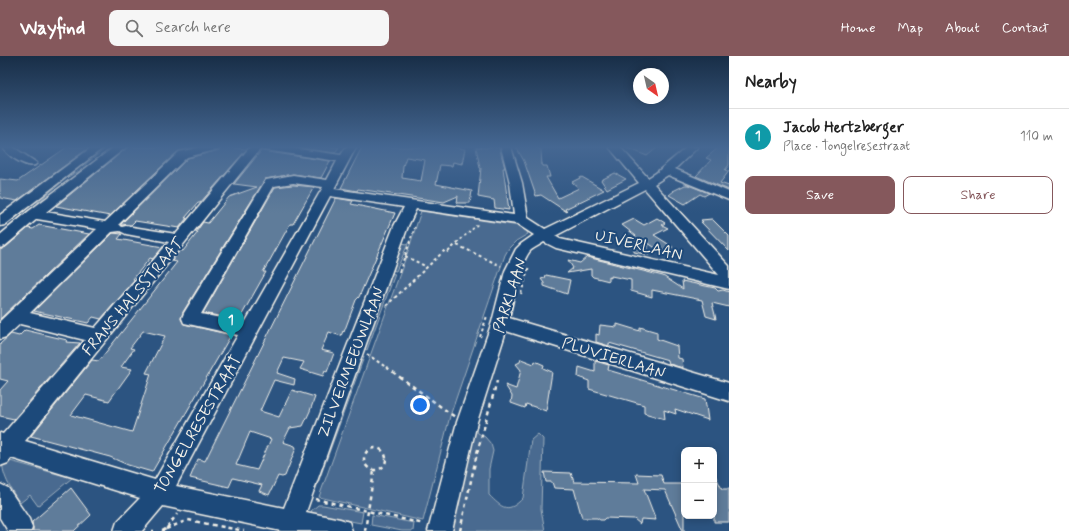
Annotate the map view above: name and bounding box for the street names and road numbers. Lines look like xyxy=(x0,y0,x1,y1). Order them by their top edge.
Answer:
street label: UIVERLAAN xyxy=(593,225,684,266)
street label: FRANS HALSSTRAAT xyxy=(78,233,189,360)
street label: PARKLAAN xyxy=(488,255,532,336)
street label: ZILVERMEEUWLAAN xyxy=(313,284,390,441)
street label: PLUVIERLAAN xyxy=(559,333,668,384)
street label: TONGELRESESTRAAT xyxy=(150,351,247,498)

